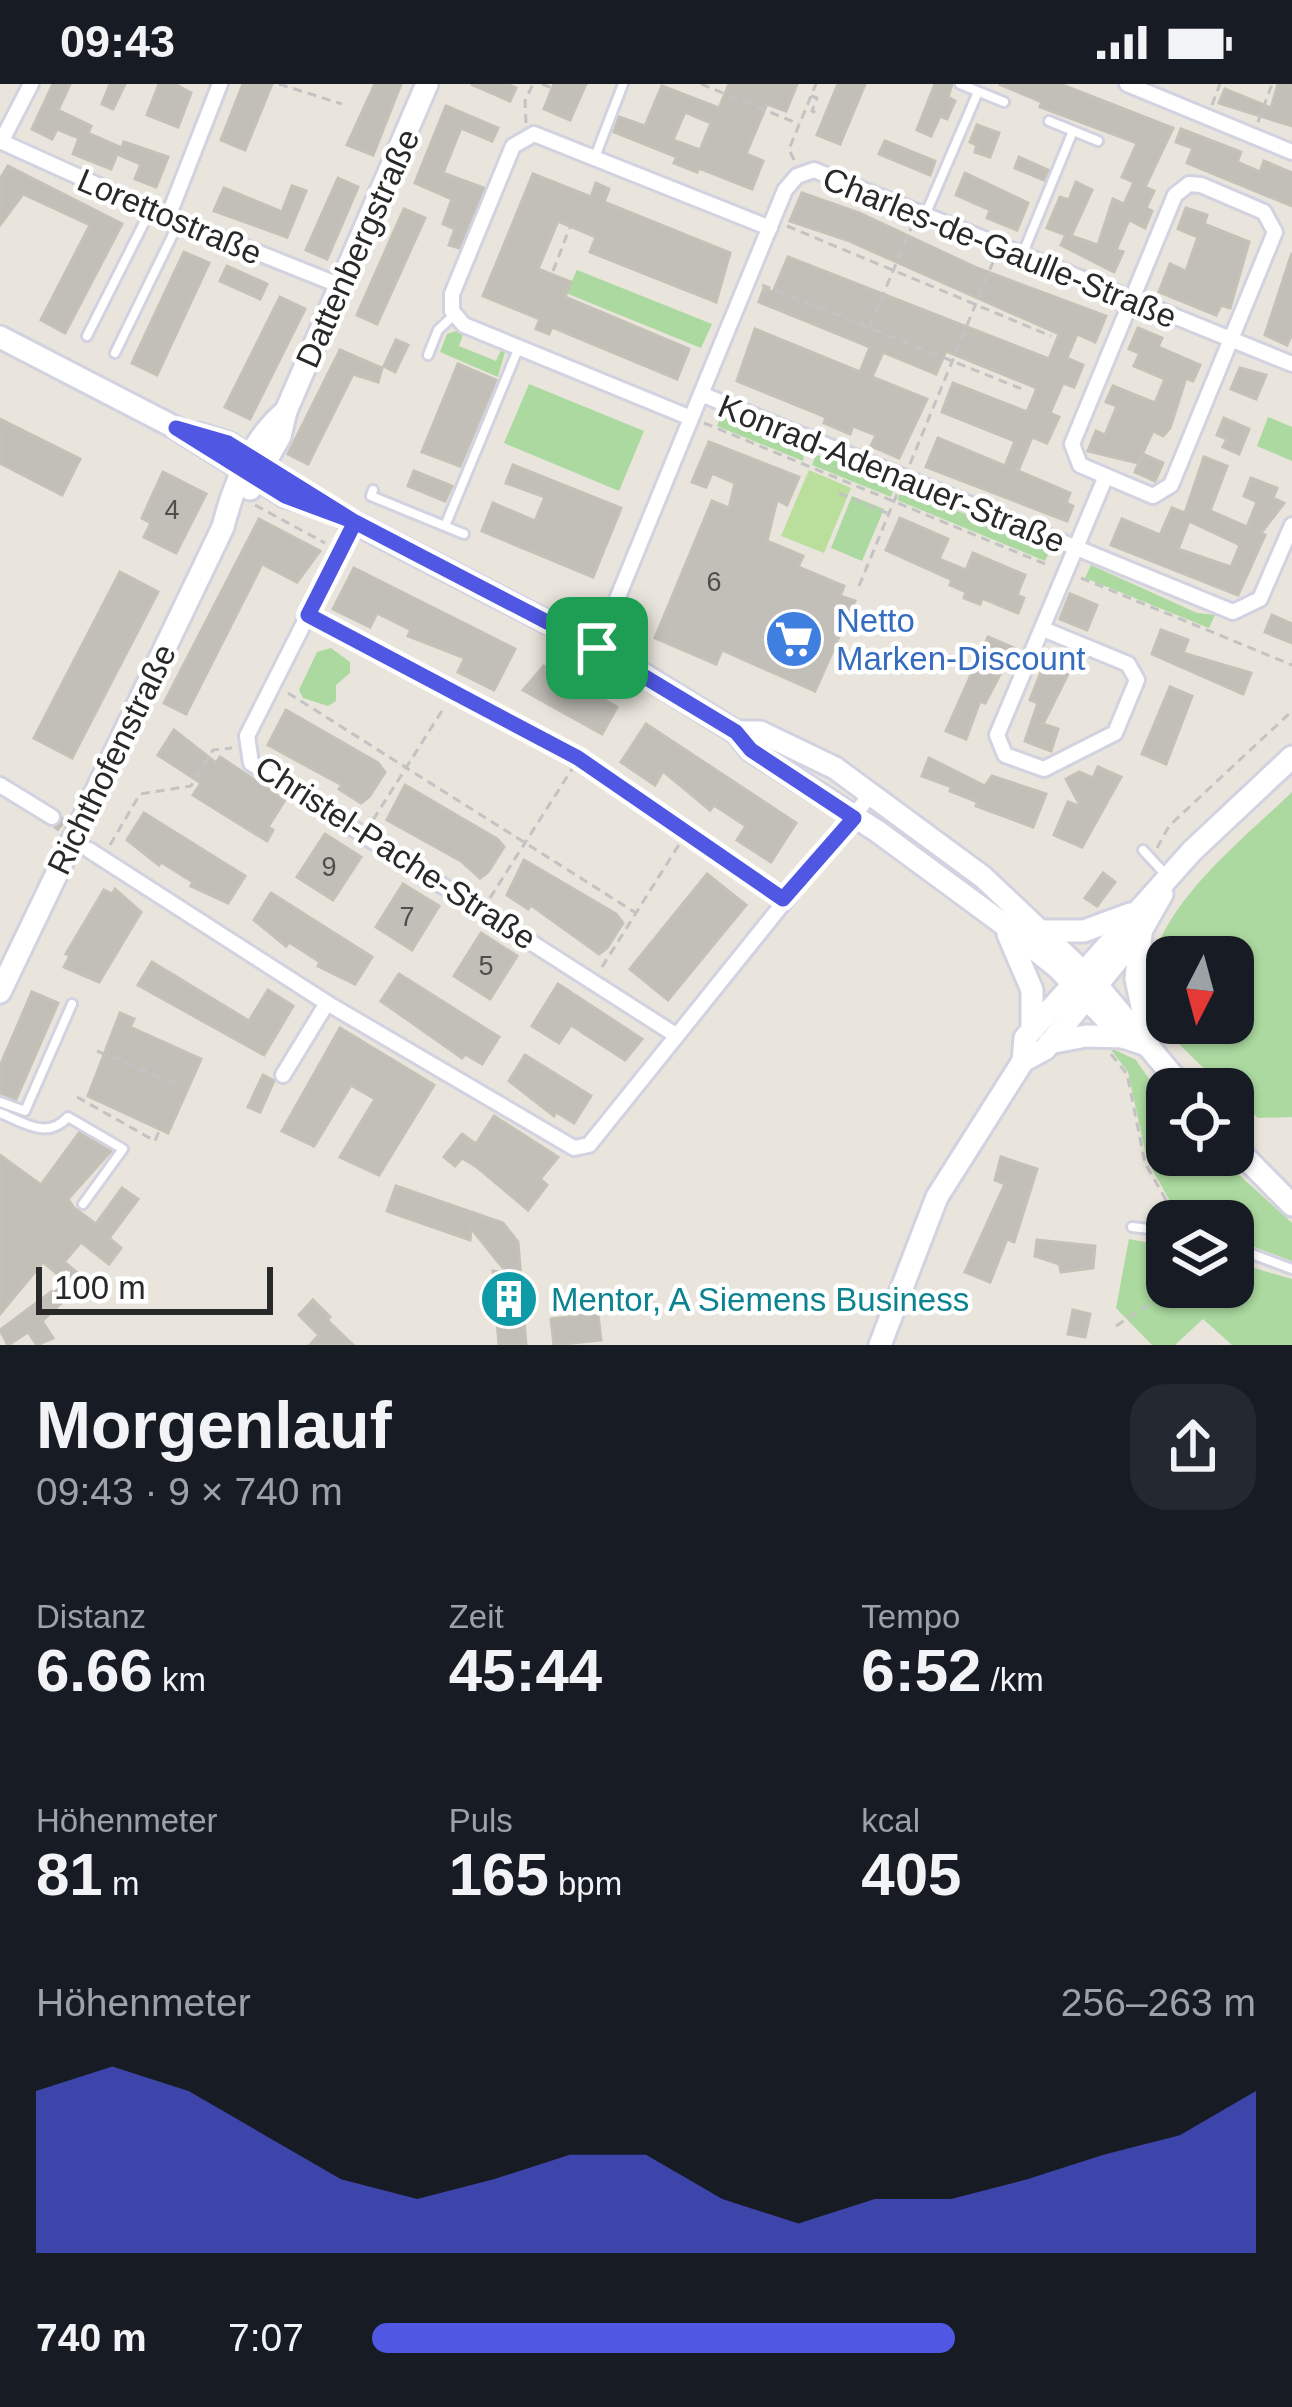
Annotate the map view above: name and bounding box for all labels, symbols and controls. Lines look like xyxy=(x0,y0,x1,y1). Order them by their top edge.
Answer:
text: 09:43 xyxy=(60,16,175,67)
street label: Dattenbergstraße xyxy=(288,123,427,373)
street label: Charles-de-Gaulle-Straße xyxy=(818,160,1182,335)
street label: Lorettostraße xyxy=(72,161,267,272)
street label: Konrad-Adenauer-Straße xyxy=(713,387,1071,560)
house number: 4 xyxy=(164,495,180,525)
house number: 6 xyxy=(706,567,722,597)
pin xyxy=(546,597,648,699)
place label: Netto Marken-Discount xyxy=(836,602,1085,677)
supermarket icon: Netto Marken-Discount xyxy=(763,608,825,670)
icon: arrive xyxy=(564,615,630,681)
street label: Richthofenstraße xyxy=(40,638,183,880)
street label: Christel-Pache-Straße xyxy=(249,748,543,957)
house number: 9 xyxy=(321,852,337,882)
house number: 7 xyxy=(399,902,415,932)
north arrow xyxy=(1146,936,1254,1044)
map controls xyxy=(1146,936,1254,1308)
house number: 5 xyxy=(478,951,494,981)
button: locate xyxy=(1146,1068,1254,1176)
button: layers xyxy=(1146,1200,1254,1308)
scale bar xyxy=(36,1261,273,1314)
building icon: Mentor, A Siemens Business xyxy=(478,1268,540,1330)
text: 100 m xyxy=(54,1269,146,1306)
place label: Mentor, A Siemens Business xyxy=(551,1281,969,1318)
button: share xyxy=(1130,1384,1256,1510)
text: Morgenlauf xyxy=(36,1388,392,1462)
text: 09:43 · 9 × 740 m xyxy=(36,1470,343,1513)
text: Distanz xyxy=(36,1598,146,1635)
text: Zeit xyxy=(449,1598,504,1635)
text: Tempo xyxy=(861,1598,960,1635)
text: 6.66 xyxy=(36,1637,153,1704)
text: 45:44 xyxy=(449,1637,602,1704)
text: 6:52 xyxy=(861,1637,981,1704)
text: km xyxy=(153,1661,206,1698)
text: /km xyxy=(981,1661,1044,1698)
text: Höhenmeter xyxy=(36,1802,218,1839)
text: Puls xyxy=(449,1802,513,1839)
text: kcal xyxy=(861,1802,920,1839)
text: 81 xyxy=(36,1841,103,1908)
text: 165 xyxy=(449,1841,549,1908)
text: 405 xyxy=(861,1841,961,1908)
text: m xyxy=(103,1865,139,1902)
text: bpm xyxy=(549,1865,622,1902)
text: Höhenmeter xyxy=(36,1981,251,2024)
text: 256–263 m xyxy=(1061,1981,1256,2024)
text: 740 m xyxy=(36,2316,147,2359)
text: 7:07 xyxy=(228,2316,304,2359)

